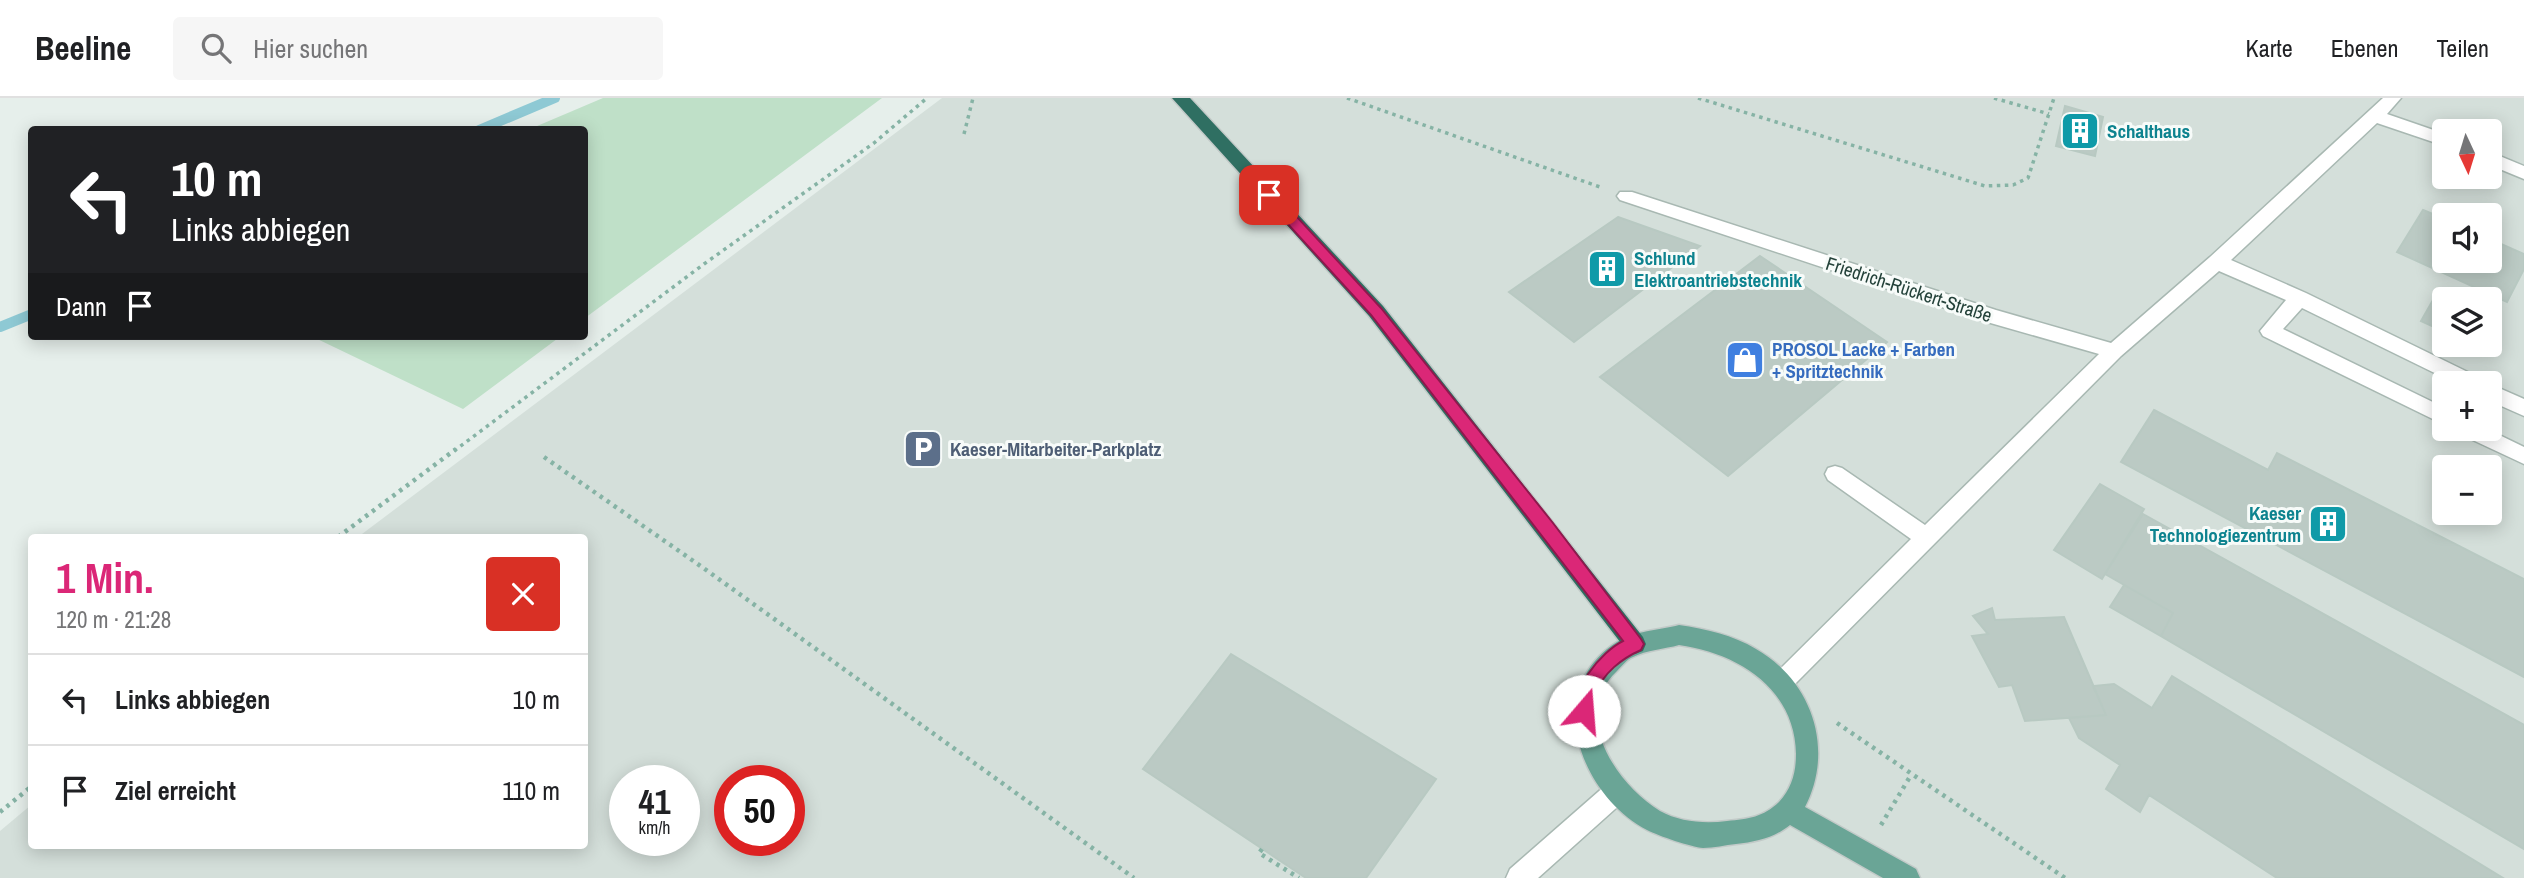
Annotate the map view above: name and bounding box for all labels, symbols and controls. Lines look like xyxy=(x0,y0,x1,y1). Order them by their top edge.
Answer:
search box xyxy=(173,17,663,80)
text: Beeline xyxy=(35,26,131,70)
icon: search xyxy=(197,29,235,67)
text: Hier suchen xyxy=(253,31,368,66)
text: Karte xyxy=(2246,32,2293,64)
text: Ebenen xyxy=(2331,32,2398,64)
text: Teilen xyxy=(2436,32,2489,64)
building icon: Schalthaus xyxy=(2059,110,2101,152)
place label: Schalthaus xyxy=(2107,118,2190,144)
north arrow xyxy=(2432,119,2502,189)
map controls xyxy=(2432,119,2502,525)
text: 10 m xyxy=(171,145,263,211)
icon: left xyxy=(56,154,147,245)
pin xyxy=(1239,165,1299,225)
icon: arrive xyxy=(1250,176,1288,214)
button: sound xyxy=(2432,203,2502,273)
text: Links abbiegen xyxy=(171,208,350,251)
place label: Schlund Elektroantriebstechnik xyxy=(1634,245,1802,293)
building icon: Schlund Elektroantriebstechnik xyxy=(1586,248,1628,290)
street label: Friedrich-Rückert-Straße xyxy=(1823,250,1995,328)
icon: arrive xyxy=(121,287,159,325)
button: layers xyxy=(2432,287,2502,357)
text: Dann xyxy=(56,289,107,324)
place label: PROSOL Lacke + Farben + Spritztechnik xyxy=(1772,336,1955,384)
shop icon: PROSOL Lacke + Farben + Spritztechnik xyxy=(1724,339,1766,381)
button: + xyxy=(2432,371,2502,441)
parking icon: Kaeser-Mitarbeiter-Parkplatz xyxy=(902,428,944,470)
place label: Kaeser-Mitarbeiter-Parkplatz xyxy=(950,436,1161,462)
button: − xyxy=(2432,455,2502,525)
place label: Kaeser Technologiezentrum xyxy=(2150,500,2301,548)
building icon: Kaeser Technologiezentrum xyxy=(2307,503,2349,545)
text: 1 Min. xyxy=(56,550,154,606)
button: close xyxy=(486,557,560,631)
text: 120 m · 21:28 xyxy=(56,604,171,635)
position arrow xyxy=(1547,674,1621,748)
icon: left xyxy=(56,681,94,719)
text: Links abbiegen xyxy=(115,682,270,717)
text: 10 m xyxy=(513,682,560,717)
speed limit sign: 50 xyxy=(714,765,805,856)
icon: arrive xyxy=(56,772,94,810)
text: Ziel erreicht xyxy=(115,773,236,808)
text: 110 m xyxy=(502,773,560,808)
text: 41 xyxy=(639,778,670,825)
text: km/h xyxy=(639,815,671,840)

